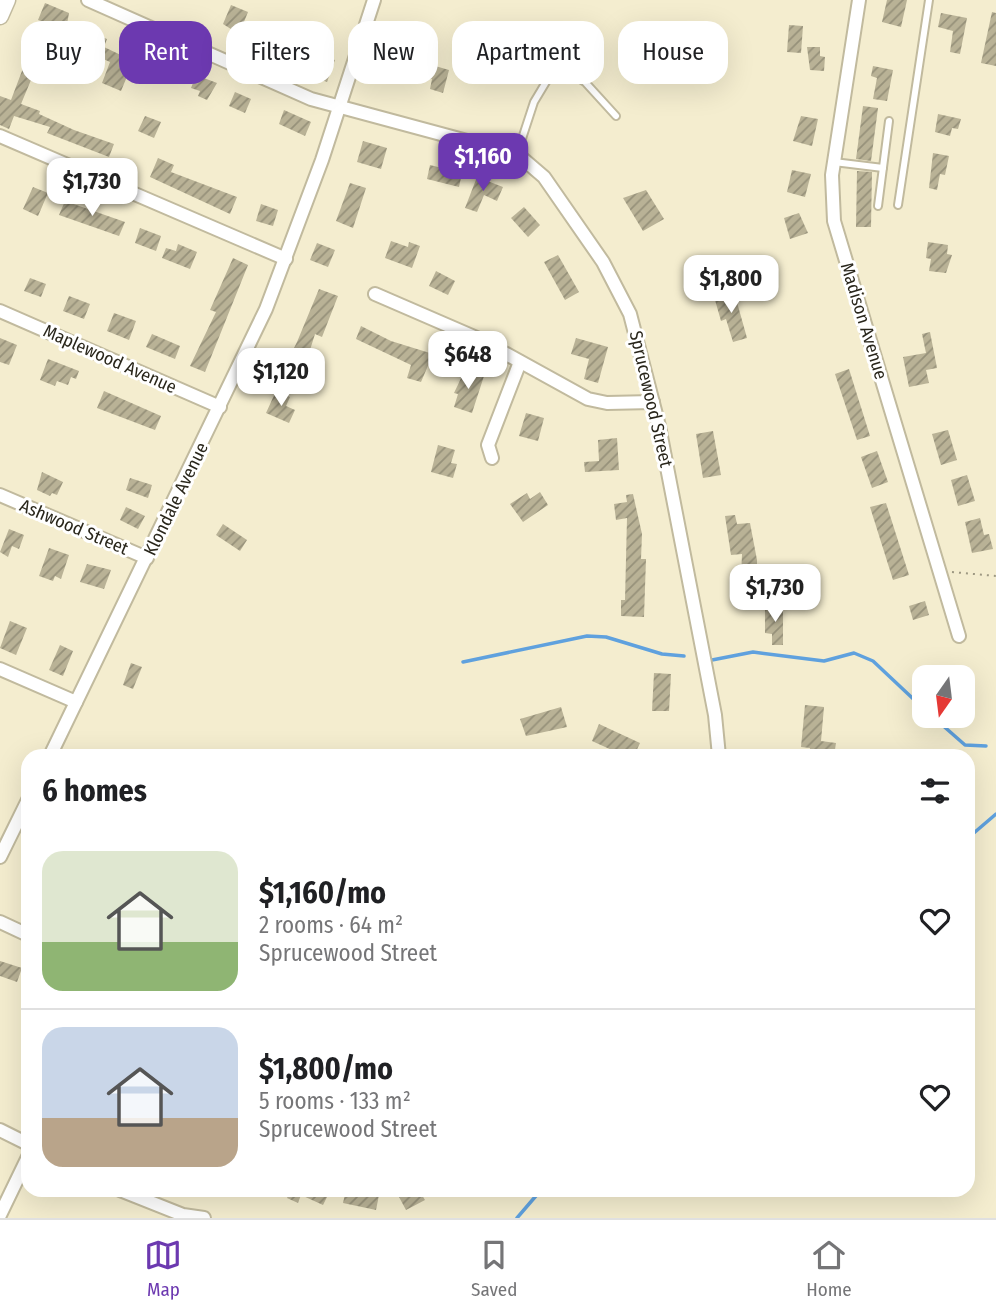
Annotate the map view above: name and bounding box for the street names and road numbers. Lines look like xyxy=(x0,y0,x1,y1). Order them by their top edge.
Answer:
street label: Madison Avenue xyxy=(836,260,892,382)
street label: Maplewood Avenue xyxy=(40,320,180,398)
street label: Sprucewood Street xyxy=(625,329,677,469)
street label: Klondale Avenue xyxy=(139,439,213,559)
street label: Ashwood Street xyxy=(17,494,132,560)

